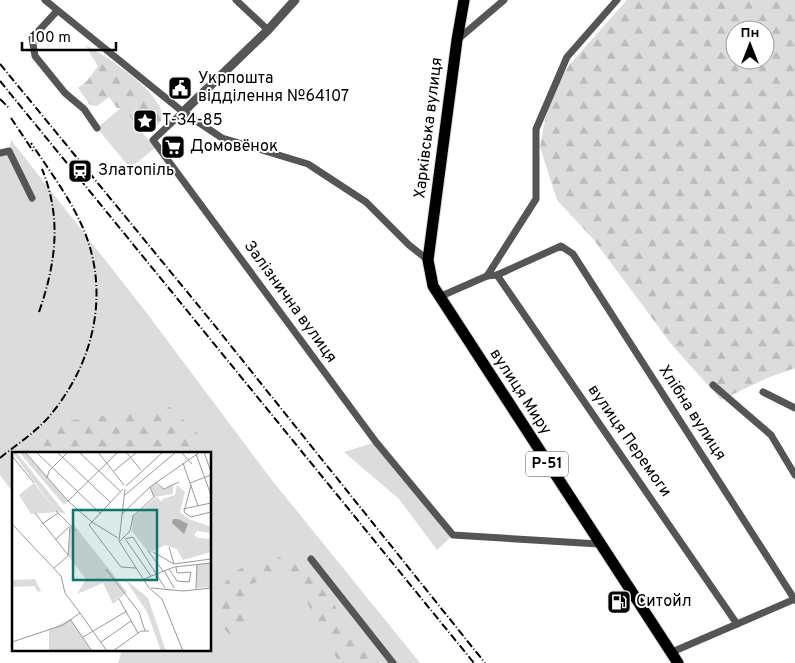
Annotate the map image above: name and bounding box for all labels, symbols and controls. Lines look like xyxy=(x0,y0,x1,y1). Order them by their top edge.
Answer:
scale bar xyxy=(22,20,116,52)
north arrow xyxy=(725,20,775,70)
text: Пн xyxy=(741,25,759,42)
text: 100 m xyxy=(30,29,71,48)
street label: Харківська вулиця xyxy=(410,56,448,200)
place label: Укрпошта відділення №64107 xyxy=(198,69,349,107)
public building icon: Укрпошта відділення №64107 xyxy=(167,75,193,101)
place icon: Т-34-85 xyxy=(132,108,158,134)
place label: Т-34-85 xyxy=(162,111,223,131)
supermarket icon: Домовёнок xyxy=(160,134,186,160)
place label: Домовёнок xyxy=(190,137,278,157)
station icon: Златопіль xyxy=(67,158,93,184)
place label: Златопіль xyxy=(98,161,174,181)
street label: Залізнична вулиця xyxy=(239,237,341,367)
street label: вулиця Миру xyxy=(485,345,555,439)
street label: Хлібна вулиця xyxy=(654,362,730,464)
street label: вулиця Перемоги xyxy=(583,381,675,501)
inset map xyxy=(12,452,211,650)
road number: Р-51 xyxy=(526,452,568,476)
fuel station icon: Ситойл xyxy=(606,589,632,615)
place label: Ситойл xyxy=(636,592,692,612)

